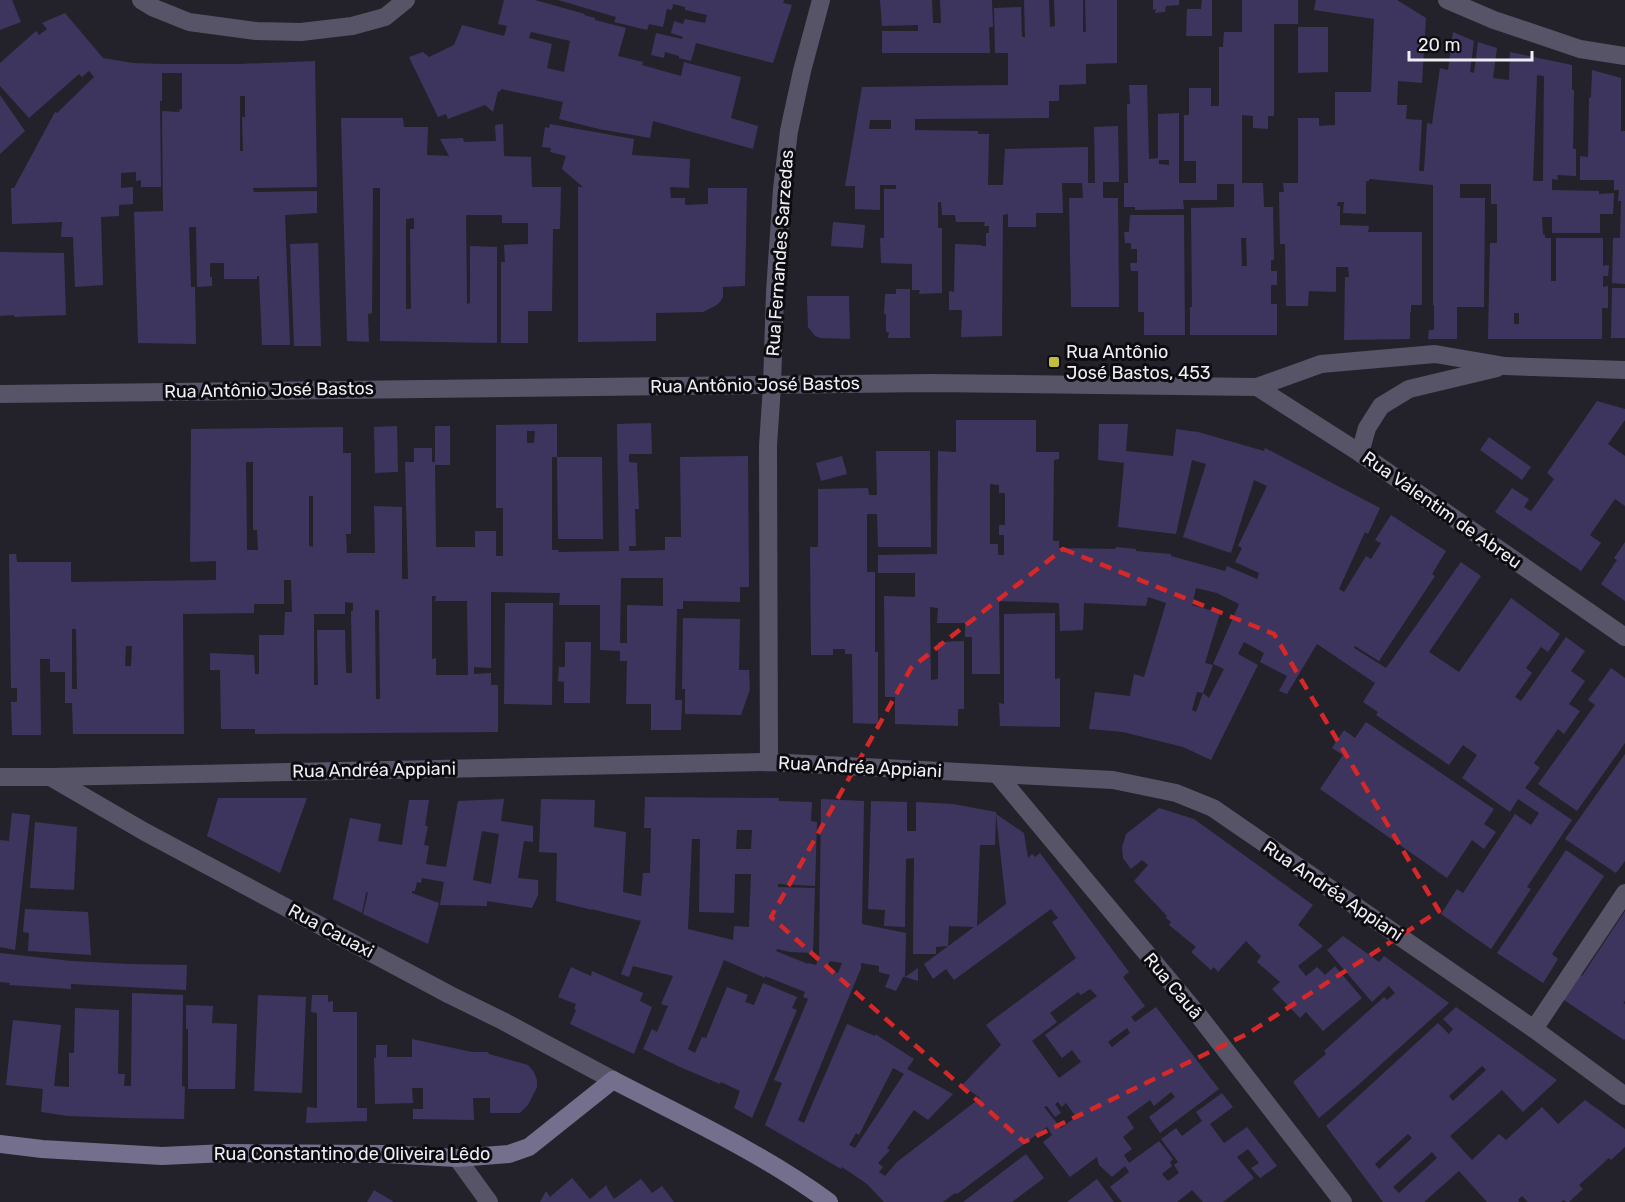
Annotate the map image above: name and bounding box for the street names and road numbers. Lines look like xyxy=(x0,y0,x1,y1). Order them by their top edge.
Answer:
street label: Rua Fernandes Sarzedas xyxy=(762,149,798,357)
street label: Rua Antônio José Bastos xyxy=(650,372,860,398)
street label: Rua Antônio José Bastos xyxy=(164,377,374,403)
street label: Rua Valentim de Abreu xyxy=(1358,447,1526,573)
street label: Rua Andréa Appiani xyxy=(778,752,942,782)
street label: Rua Andréa Appiani xyxy=(292,758,456,782)
street label: Rua Andréa Appiani xyxy=(1259,836,1407,946)
street label: Rua Cauaxi xyxy=(284,899,378,963)
street label: Rua Cauã xyxy=(1139,948,1207,1024)
street label: Rua Constantino de Oliveira Lêdo xyxy=(214,1143,490,1165)

